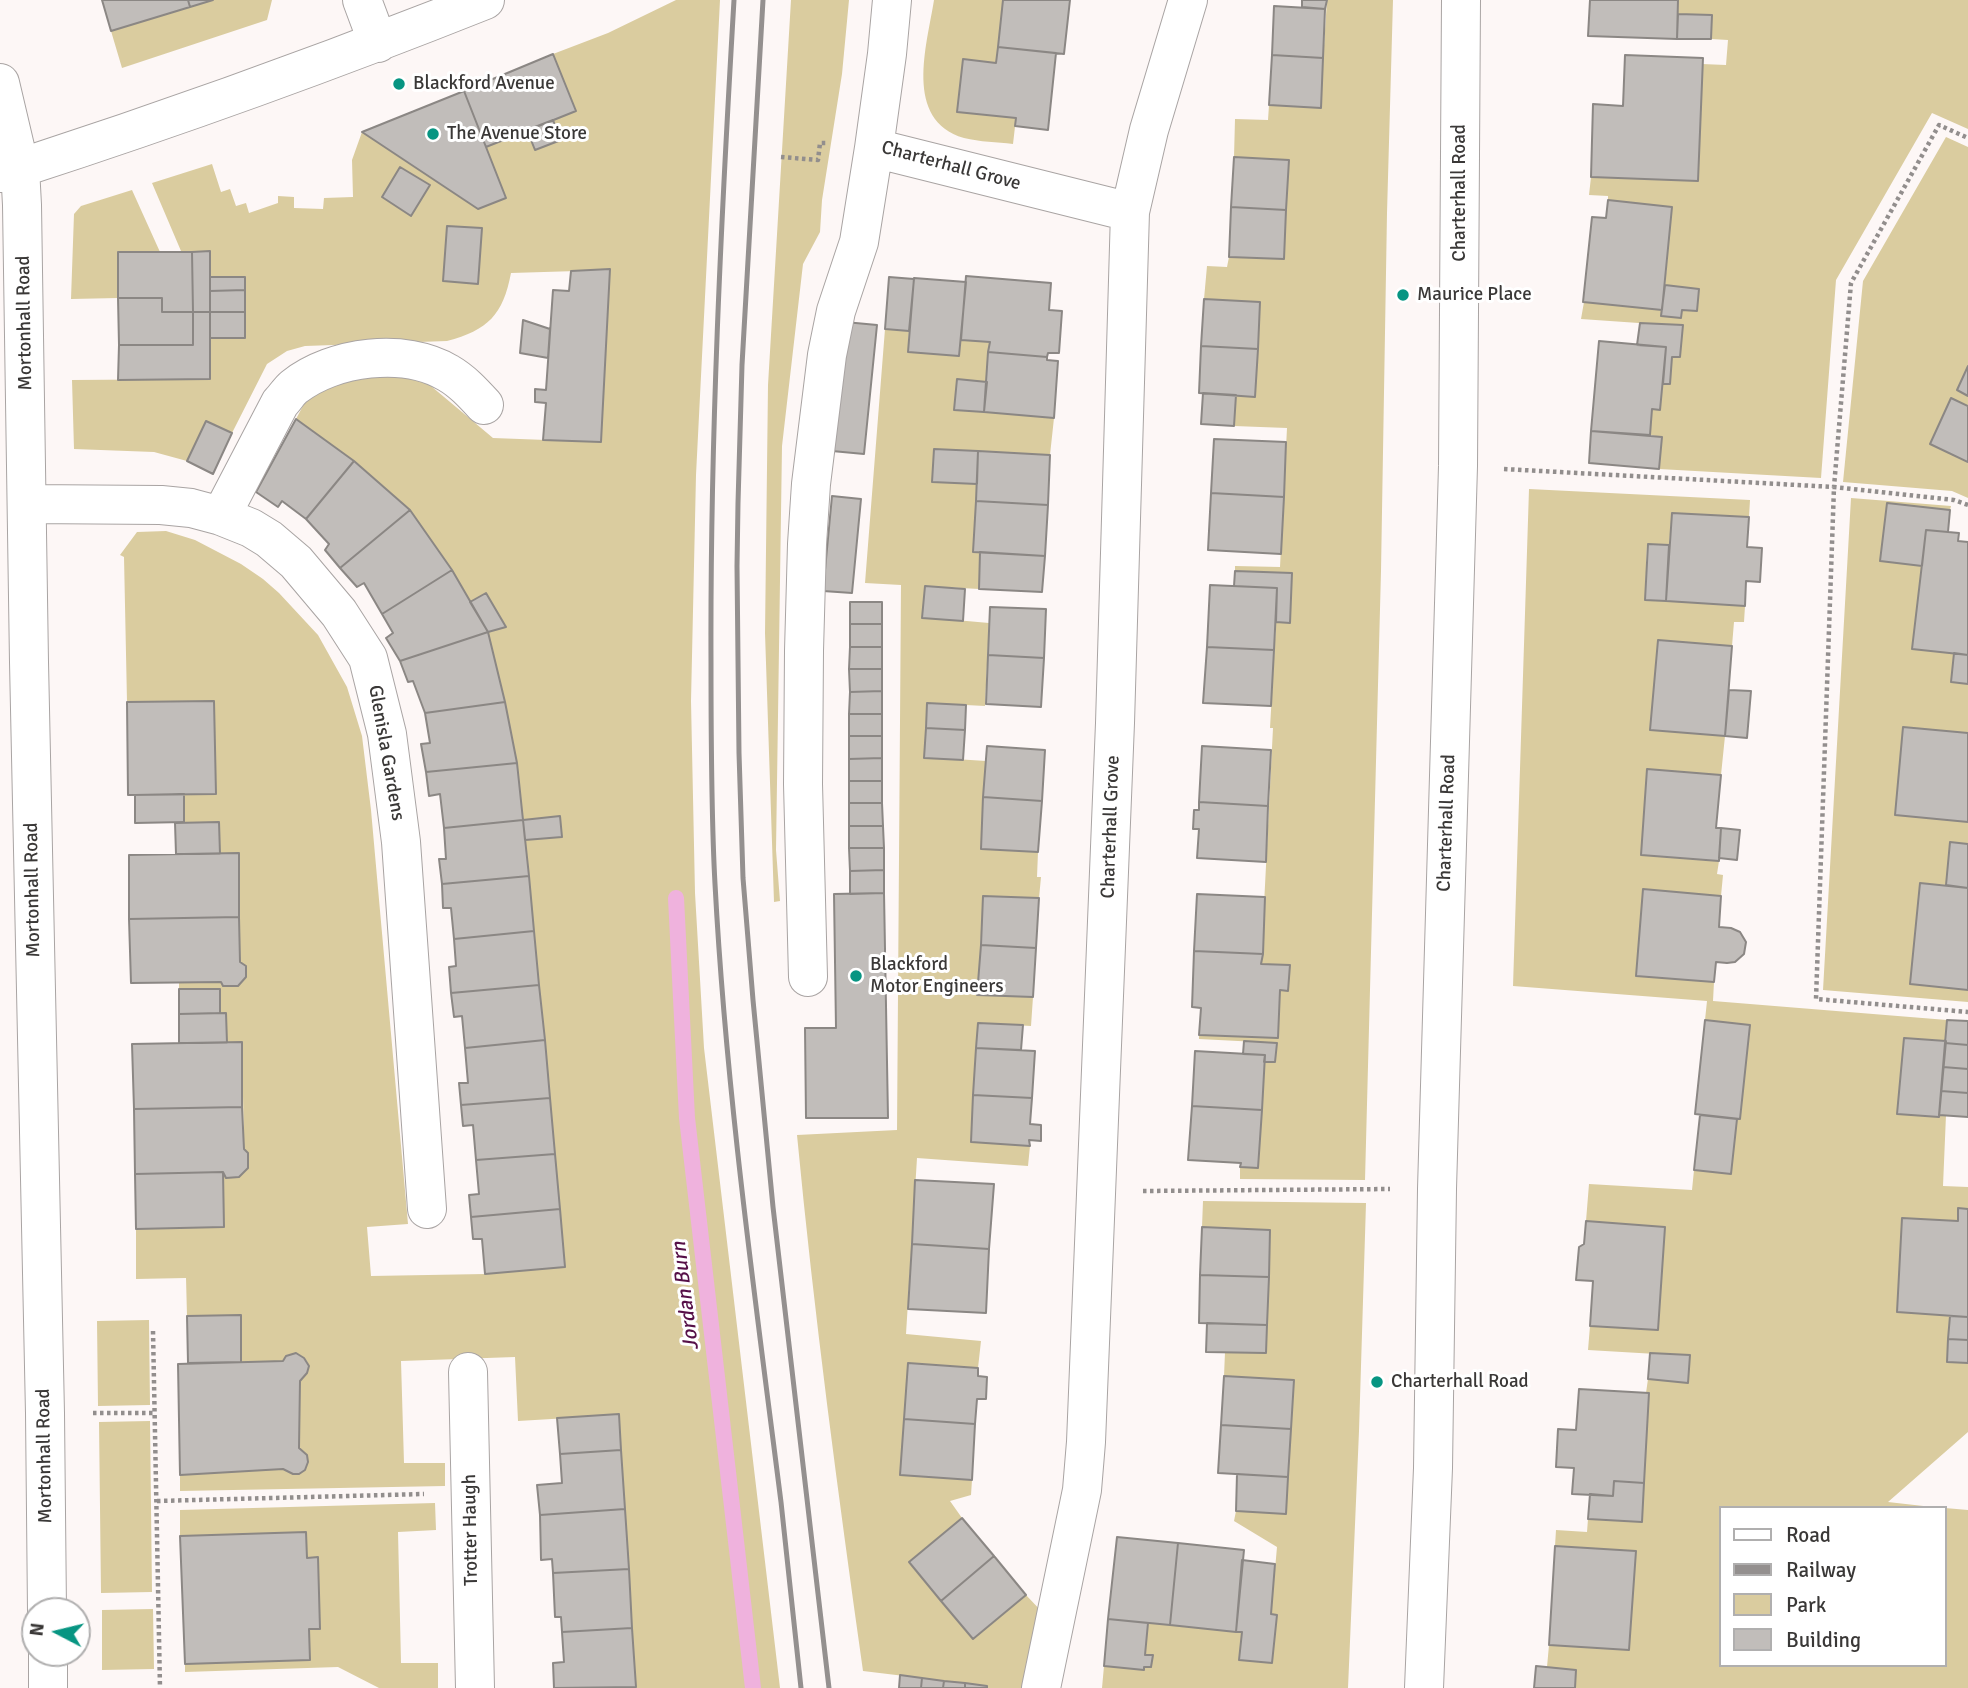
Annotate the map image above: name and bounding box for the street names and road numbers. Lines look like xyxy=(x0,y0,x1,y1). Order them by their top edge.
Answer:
street label: Charterhall Road xyxy=(1449,124,1471,262)
street label: Charterhall Grove xyxy=(879,136,1023,196)
street label: Mortonhall Road xyxy=(12,255,38,391)
street label: Glenisla Gardens xyxy=(363,683,409,823)
street label: Charterhall Road xyxy=(1433,754,1461,892)
street label: Charterhall Grove xyxy=(1097,755,1125,899)
street label: Mortonhall Road xyxy=(20,822,46,958)
street label: Mortonhall Road xyxy=(32,1388,58,1524)
street label: Trotter Haugh xyxy=(459,1474,483,1586)

